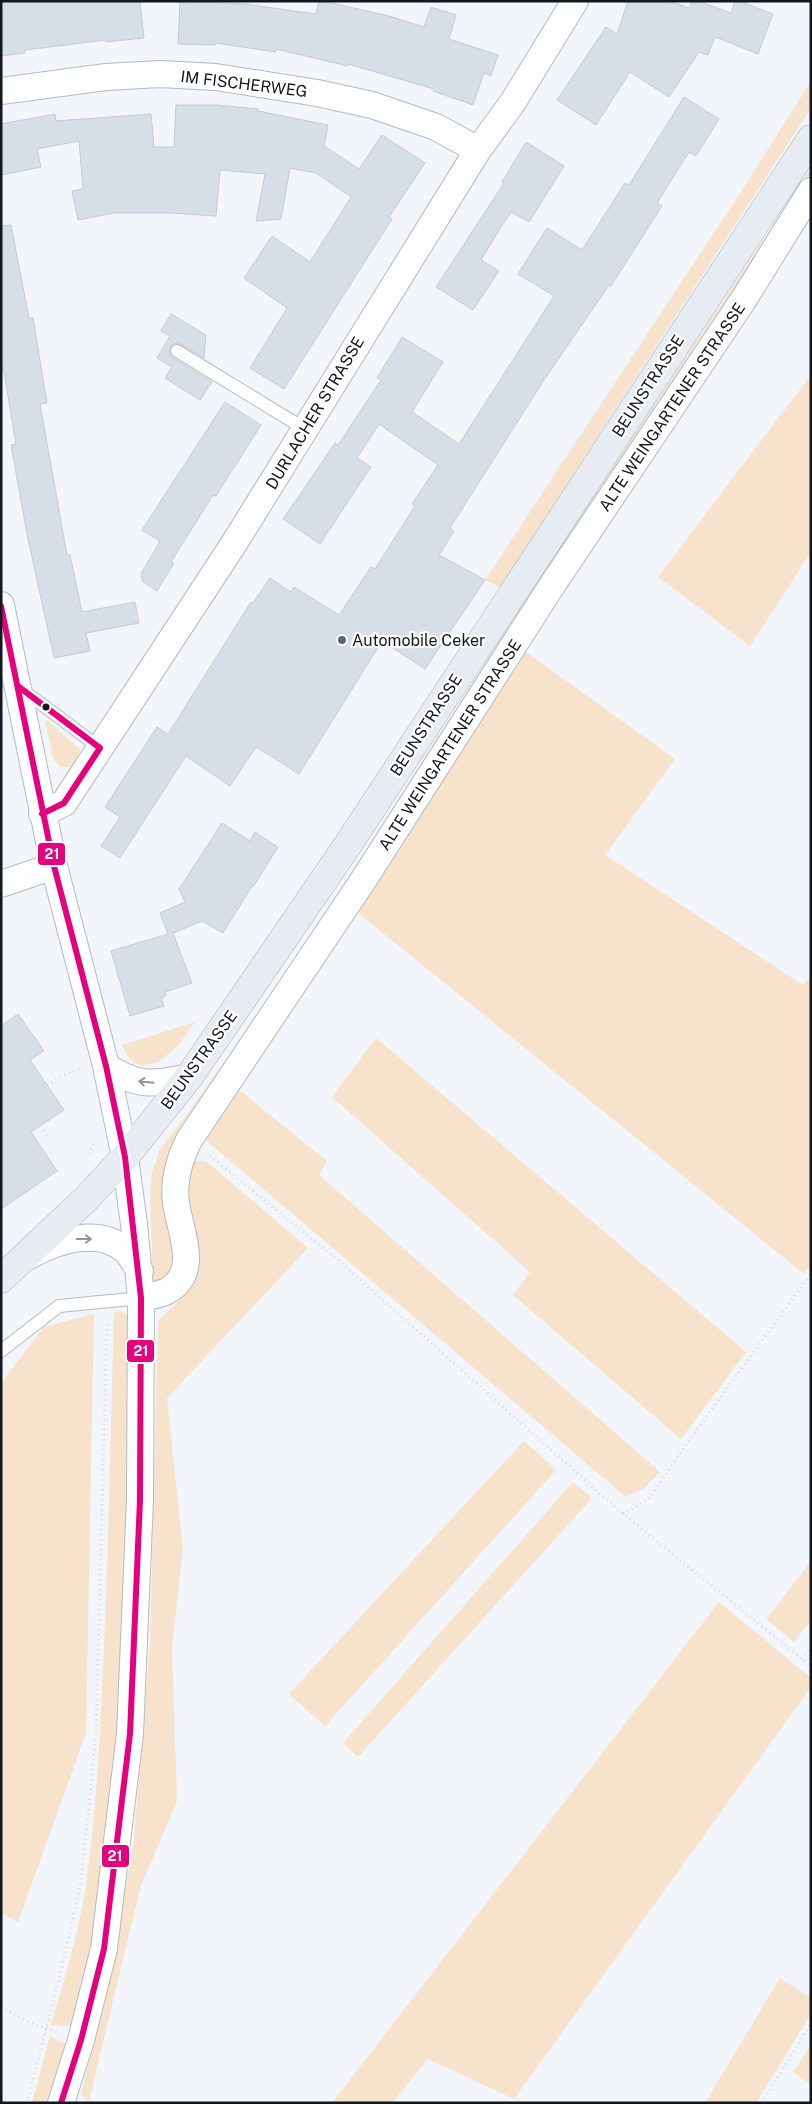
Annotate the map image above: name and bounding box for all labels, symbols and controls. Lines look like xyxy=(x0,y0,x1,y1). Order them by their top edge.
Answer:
street label: IM FISCHERWEG xyxy=(179,67,309,101)
street label: ALTE WEINGARTENER STRASSE xyxy=(595,299,749,515)
street label: BEUNSTRASSE xyxy=(608,332,688,440)
street label: DURLACHER STRASSE xyxy=(262,333,368,493)
place label: Automobile Ceker xyxy=(352,631,485,650)
marker: Automobile Ceker xyxy=(336,634,348,646)
street label: ALTE WEINGARTENER STRASSE xyxy=(375,636,525,854)
street label: BEUNSTRASSE xyxy=(386,671,466,779)
unlabelled marker xyxy=(41,702,51,712)
line badge: 21 xyxy=(37,842,66,866)
text: 21 xyxy=(45,846,59,862)
street label: BEUNSTRASSE xyxy=(157,1007,241,1113)
one-way arrow xyxy=(138,1077,154,1087)
one-way arrow xyxy=(75,1234,91,1244)
line badge: 21 xyxy=(126,1339,155,1363)
text: 21 xyxy=(134,1343,148,1359)
line badge: 21 xyxy=(101,1844,130,1868)
text: 21 xyxy=(108,1848,122,1864)

